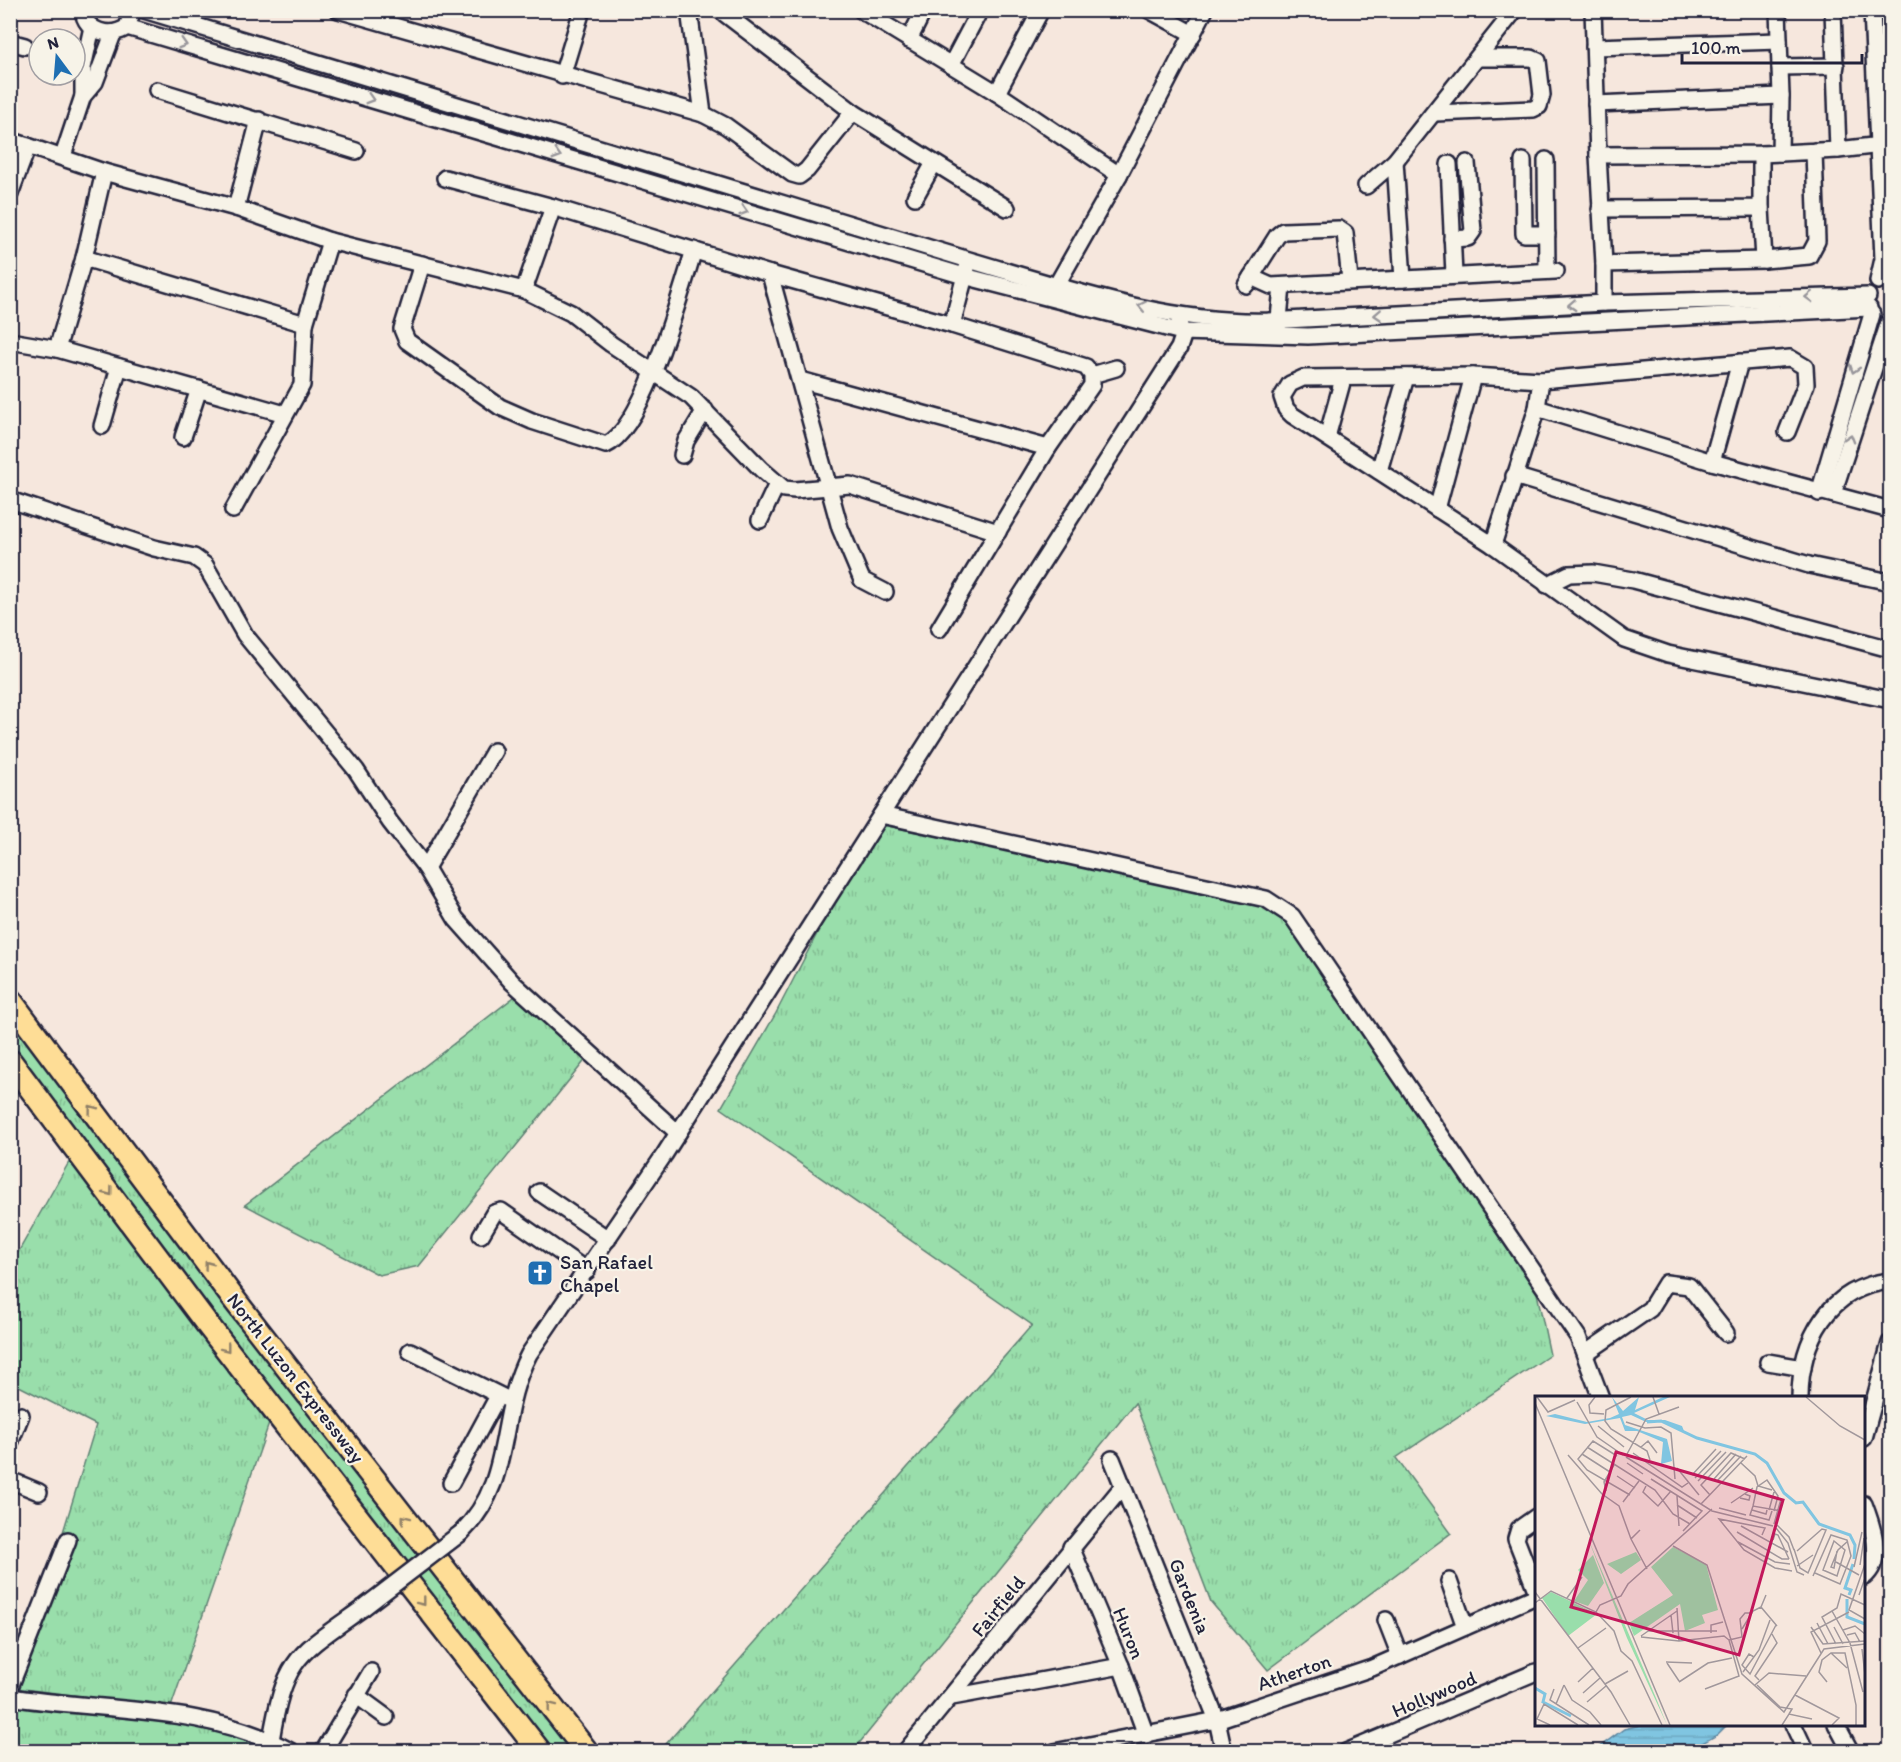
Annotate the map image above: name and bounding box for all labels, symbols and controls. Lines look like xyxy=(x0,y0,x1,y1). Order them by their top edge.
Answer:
north arrow xyxy=(27,27,87,87)
scale bar xyxy=(1682,27,1862,65)
text: N xyxy=(45,32,61,54)
one-way arrow xyxy=(177,37,188,49)
text: 100 m xyxy=(1691,37,1741,59)
one-way arrow xyxy=(364,92,375,104)
one-way arrow xyxy=(551,148,562,160)
one-way arrow xyxy=(738,204,749,216)
one-way arrow xyxy=(1805,291,1814,304)
one-way arrow xyxy=(1568,298,1577,311)
one-way arrow xyxy=(1138,300,1148,313)
one-way arrow xyxy=(1373,309,1382,322)
one-way arrow xyxy=(1849,363,1861,374)
one-way arrow xyxy=(1843,433,1856,444)
one-way arrow xyxy=(88,1104,99,1115)
one-way arrow xyxy=(101,1185,112,1196)
place label: San Rafael Chapel xyxy=(560,1250,653,1297)
church icon: San Rafael Chapel xyxy=(525,1258,555,1288)
one-way arrow xyxy=(205,1261,216,1272)
street label: North Luzon Expressway xyxy=(222,1288,370,1468)
one-way arrow xyxy=(218,1341,229,1352)
inset map xyxy=(1535,1396,1865,1726)
one-way arrow xyxy=(401,1515,412,1526)
street label: Gardenia xyxy=(1164,1555,1216,1638)
street label: Fairfield xyxy=(966,1570,1030,1642)
one-way arrow xyxy=(415,1595,426,1606)
street label: Huron xyxy=(1108,1604,1150,1663)
street label: Atherton xyxy=(1254,1648,1334,1696)
street label: Hollywood xyxy=(1388,1665,1480,1723)
one-way arrow xyxy=(547,1701,558,1712)

